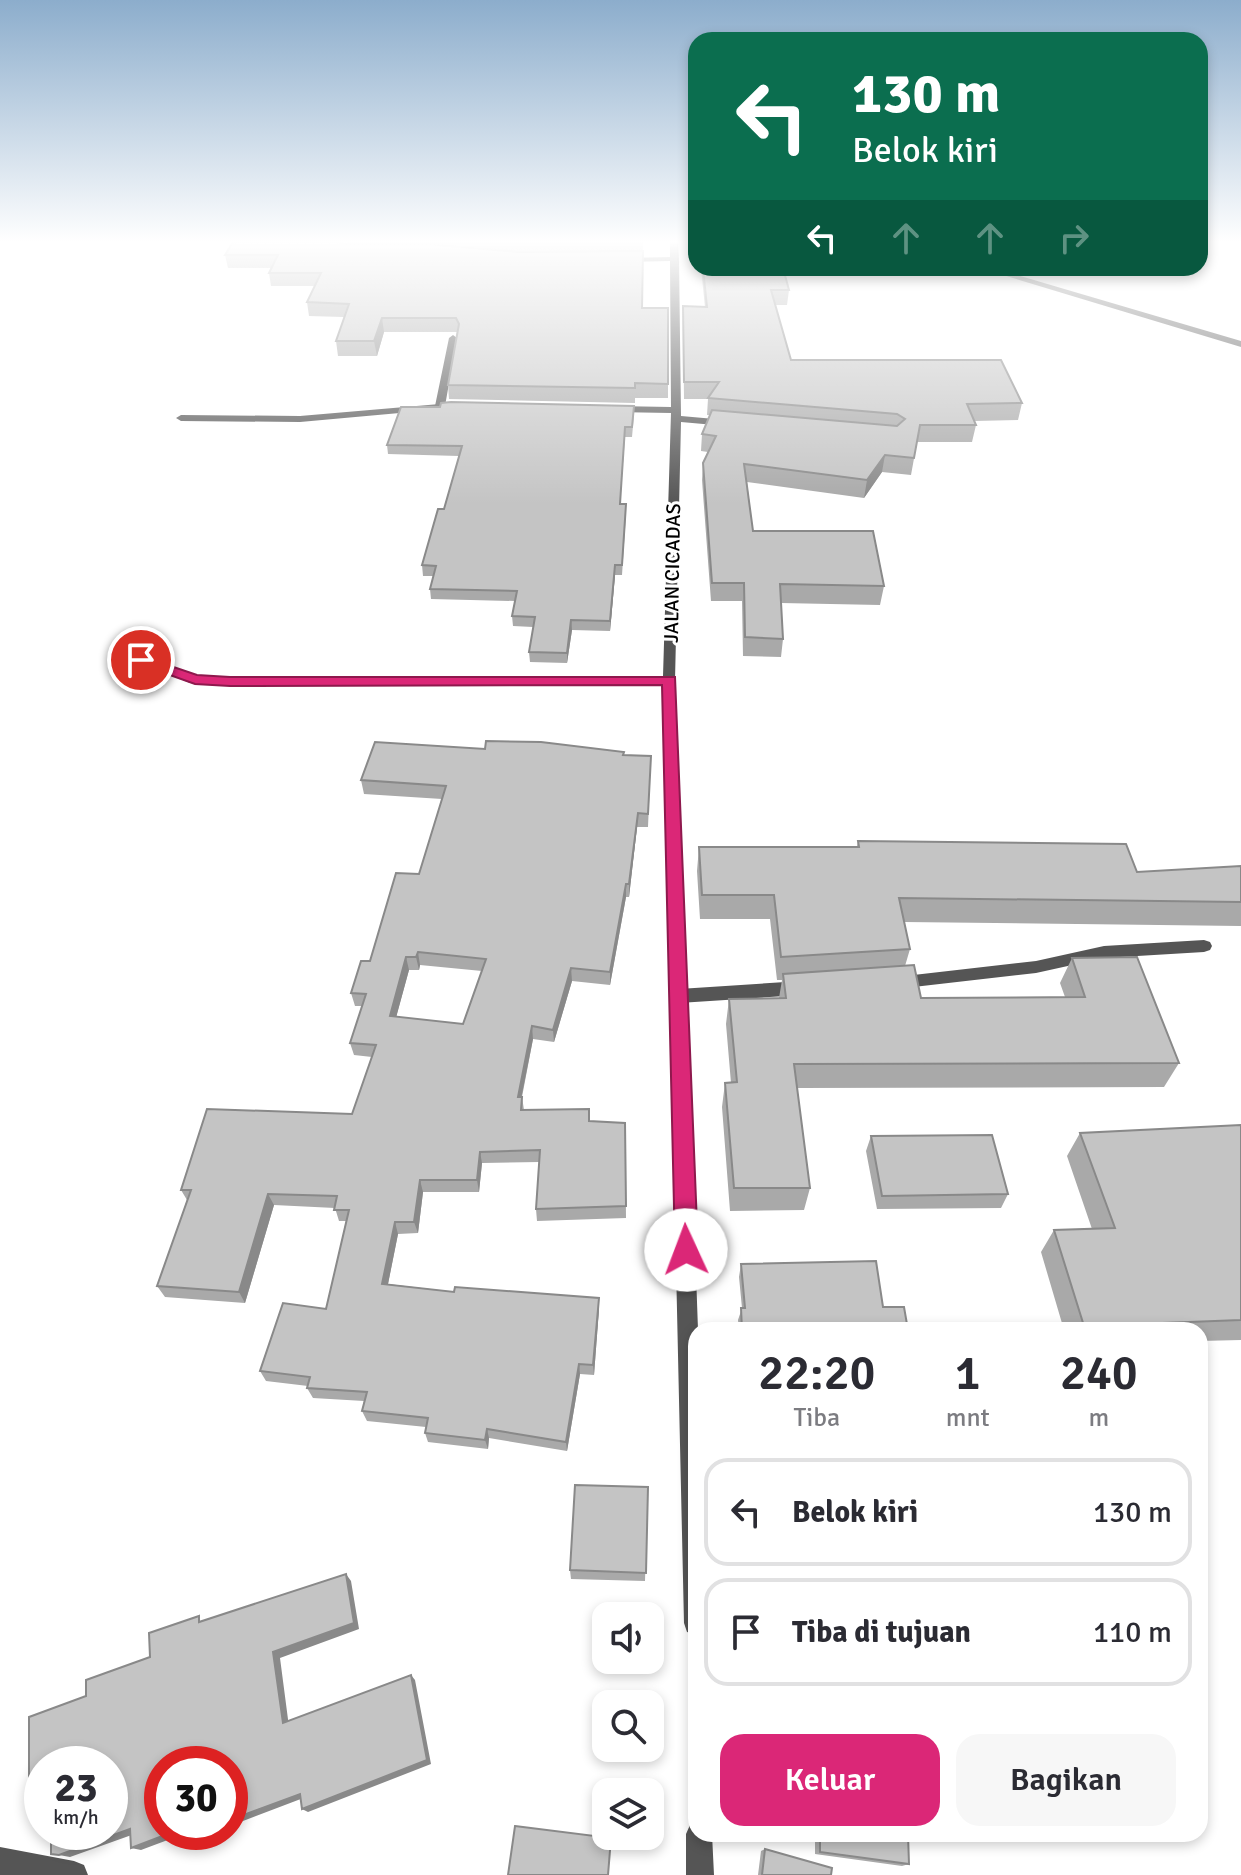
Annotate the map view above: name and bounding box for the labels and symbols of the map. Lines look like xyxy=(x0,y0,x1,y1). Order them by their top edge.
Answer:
street label: JALAN CICADAS xyxy=(659,503,686,643)
pin xyxy=(107,626,175,694)
position arrow xyxy=(644,1208,728,1292)
speed limit sign: 30 xyxy=(144,1746,248,1850)

